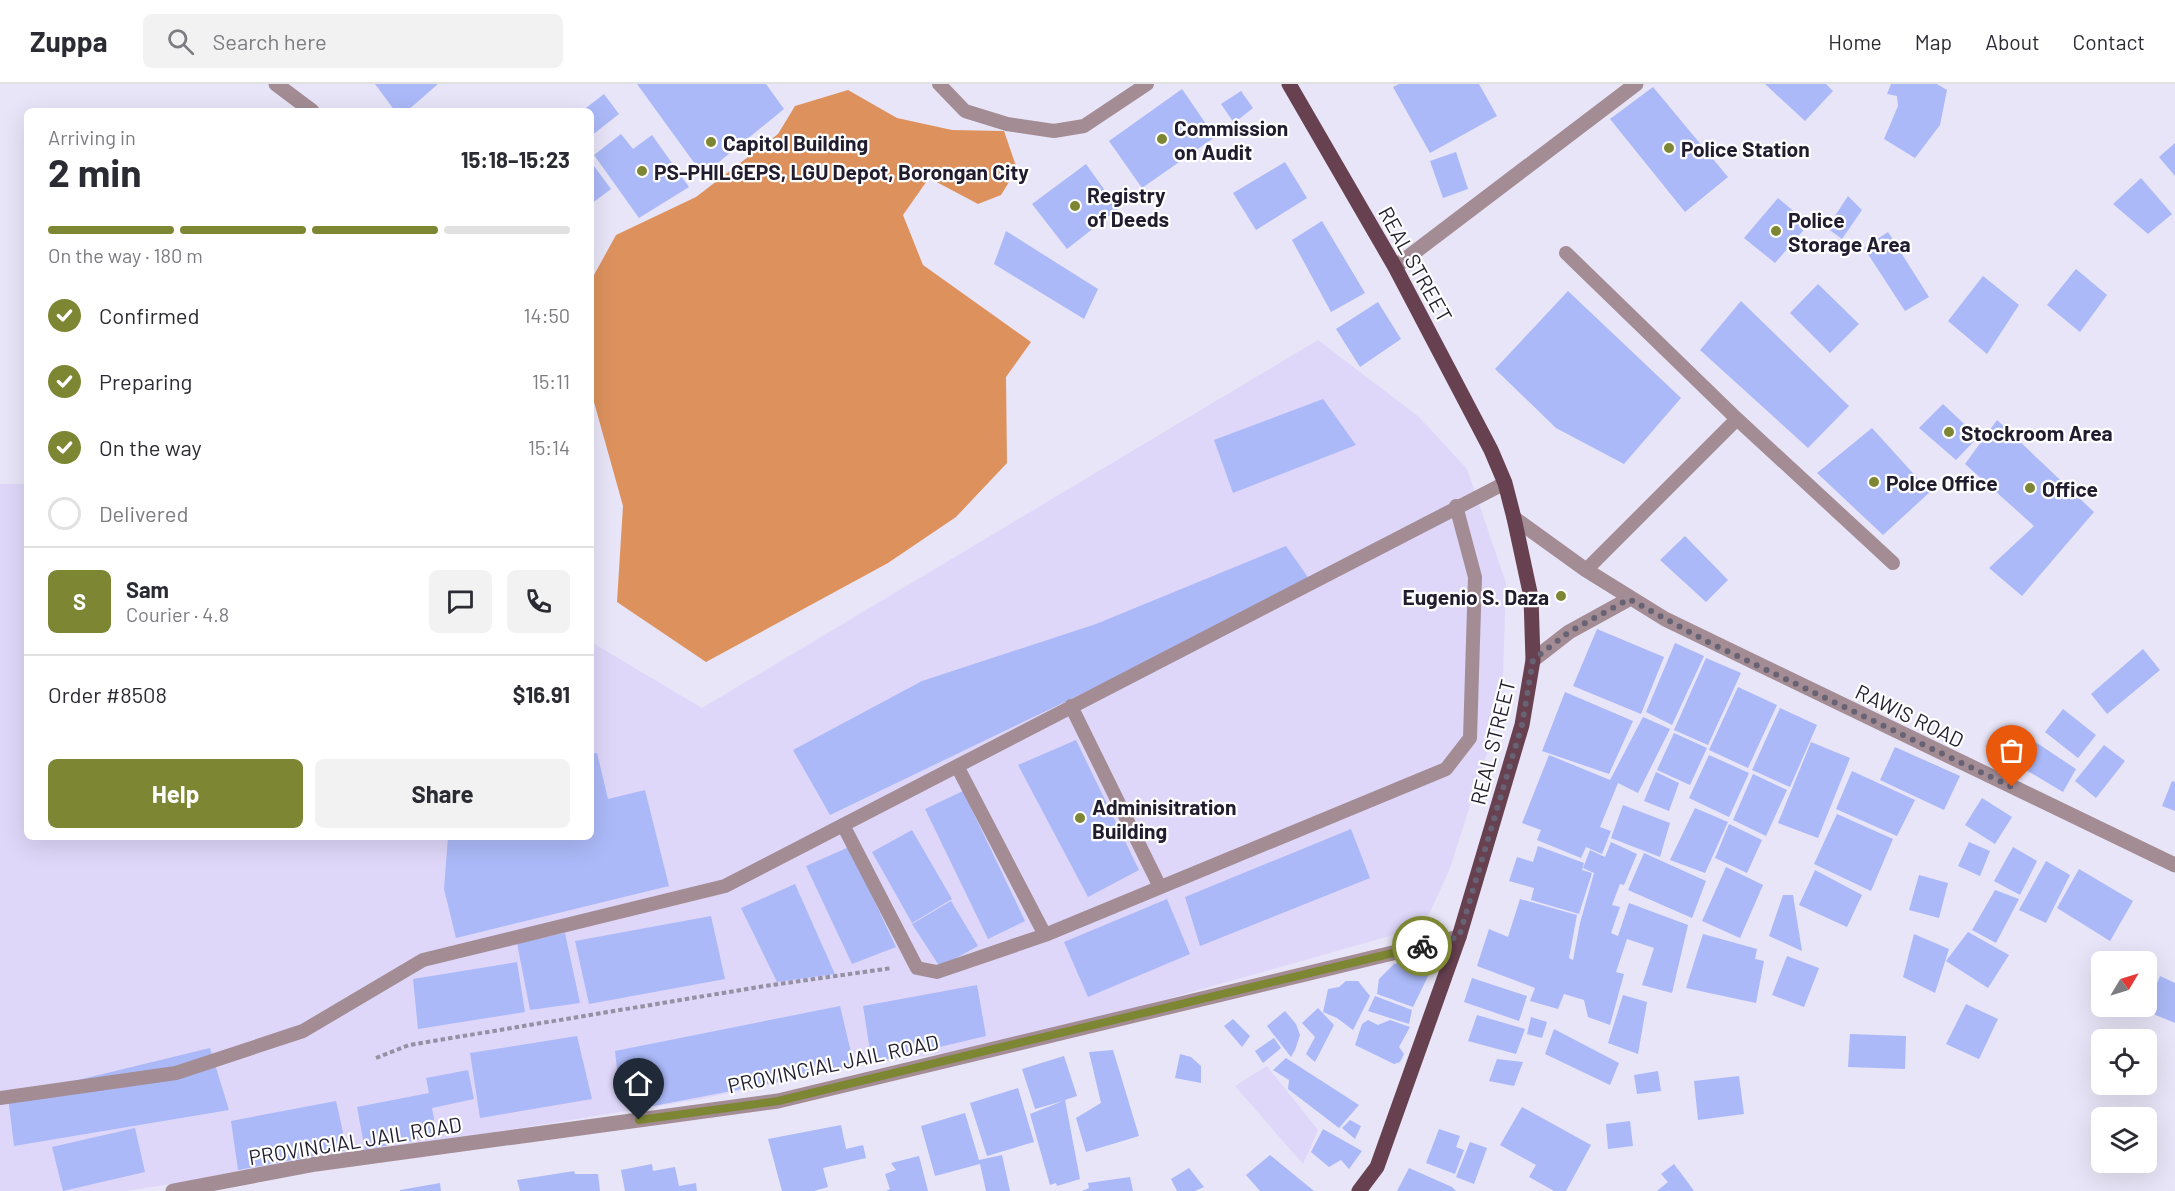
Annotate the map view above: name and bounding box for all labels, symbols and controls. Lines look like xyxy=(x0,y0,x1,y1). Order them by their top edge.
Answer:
search box xyxy=(143,14,563,68)
text: Zuppa xyxy=(30,24,107,58)
icon: search xyxy=(164,25,197,58)
text: Search here xyxy=(212,28,327,54)
text: Home xyxy=(1828,29,1882,54)
text: Map xyxy=(1915,29,1952,54)
text: About xyxy=(1985,29,2040,54)
text: Contact xyxy=(2073,29,2145,54)
place label: Commission on Audit xyxy=(1174,115,1288,164)
text: Arriving in xyxy=(48,125,136,149)
place label: Capitol Building xyxy=(723,130,868,155)
marker: Commission on Audit xyxy=(1155,132,1169,146)
marker: Capitol Building xyxy=(704,135,718,149)
place label: Police Station xyxy=(1681,136,1810,161)
marker: Police Station xyxy=(1662,141,1676,155)
text: 15:18–15:23 xyxy=(461,146,570,172)
text: 2 min xyxy=(48,148,141,195)
place label: PS-PHILGEPS, LGU Depot, Borongan City xyxy=(654,159,1029,184)
marker: PS-PHILGEPS, LGU Depot, Borongan City xyxy=(635,164,649,178)
place label: Registry of Deeds xyxy=(1087,182,1169,231)
marker: Registry of Deeds xyxy=(1068,199,1082,213)
street label: REAL STREET xyxy=(1374,202,1458,326)
place label: Police Storage Area xyxy=(1788,207,1911,256)
marker: Police Storage Area xyxy=(1769,224,1783,238)
text: On the way · 180 m xyxy=(48,243,203,267)
icon: check xyxy=(48,299,81,332)
text: Confirmed xyxy=(99,302,199,328)
text: 14:50 xyxy=(524,303,570,327)
icon: check xyxy=(48,365,81,398)
text: Preparing xyxy=(99,368,192,394)
text: 15:11 xyxy=(532,369,570,393)
place label: Stockroom Area xyxy=(1961,420,2113,445)
marker: Stockroom Area xyxy=(1942,425,1956,439)
icon: check xyxy=(48,431,81,464)
text: On the way xyxy=(99,434,202,460)
text: 15:14 xyxy=(528,435,570,459)
place label: Polce Office xyxy=(1886,470,1998,495)
marker: Polce Office xyxy=(1867,475,1881,489)
place label: Office xyxy=(2042,476,2098,501)
marker: Office xyxy=(2023,481,2037,495)
text: Delivered xyxy=(99,500,188,526)
button: chat xyxy=(429,570,492,633)
button: phone xyxy=(507,570,570,633)
text: Sam xyxy=(126,576,169,602)
place label: Eugenio S. Daza xyxy=(1402,584,1549,609)
text: S xyxy=(73,588,86,614)
marker: Eugenio S. Daza xyxy=(1554,589,1568,603)
text: Courier · 4.8 xyxy=(126,602,229,626)
street label: REAL STREET xyxy=(1464,677,1520,807)
street label: RAWIS ROAD xyxy=(1852,678,1968,752)
text: Order #8508 xyxy=(48,681,167,707)
text: $16.91 xyxy=(513,681,570,707)
pin xyxy=(1986,725,2037,787)
icon: bag xyxy=(1995,734,2028,767)
button: Help xyxy=(48,759,303,828)
button: Share xyxy=(315,759,570,828)
place label: Adminisitration Building xyxy=(1092,794,1237,843)
marker: Adminisitration Building xyxy=(1073,811,1087,825)
courier xyxy=(1392,916,1452,976)
icon: bike xyxy=(1406,930,1439,963)
north arrow xyxy=(2091,951,2157,1017)
map controls xyxy=(2091,951,2157,1173)
street label: PROVINCIAL JAIL ROAD xyxy=(725,1028,941,1098)
button: locate xyxy=(2091,1029,2157,1095)
pin xyxy=(613,1058,664,1120)
icon: home xyxy=(622,1067,655,1100)
button: layers xyxy=(2091,1107,2157,1173)
street label: PROVINCIAL JAIL ROAD xyxy=(247,1111,463,1169)

